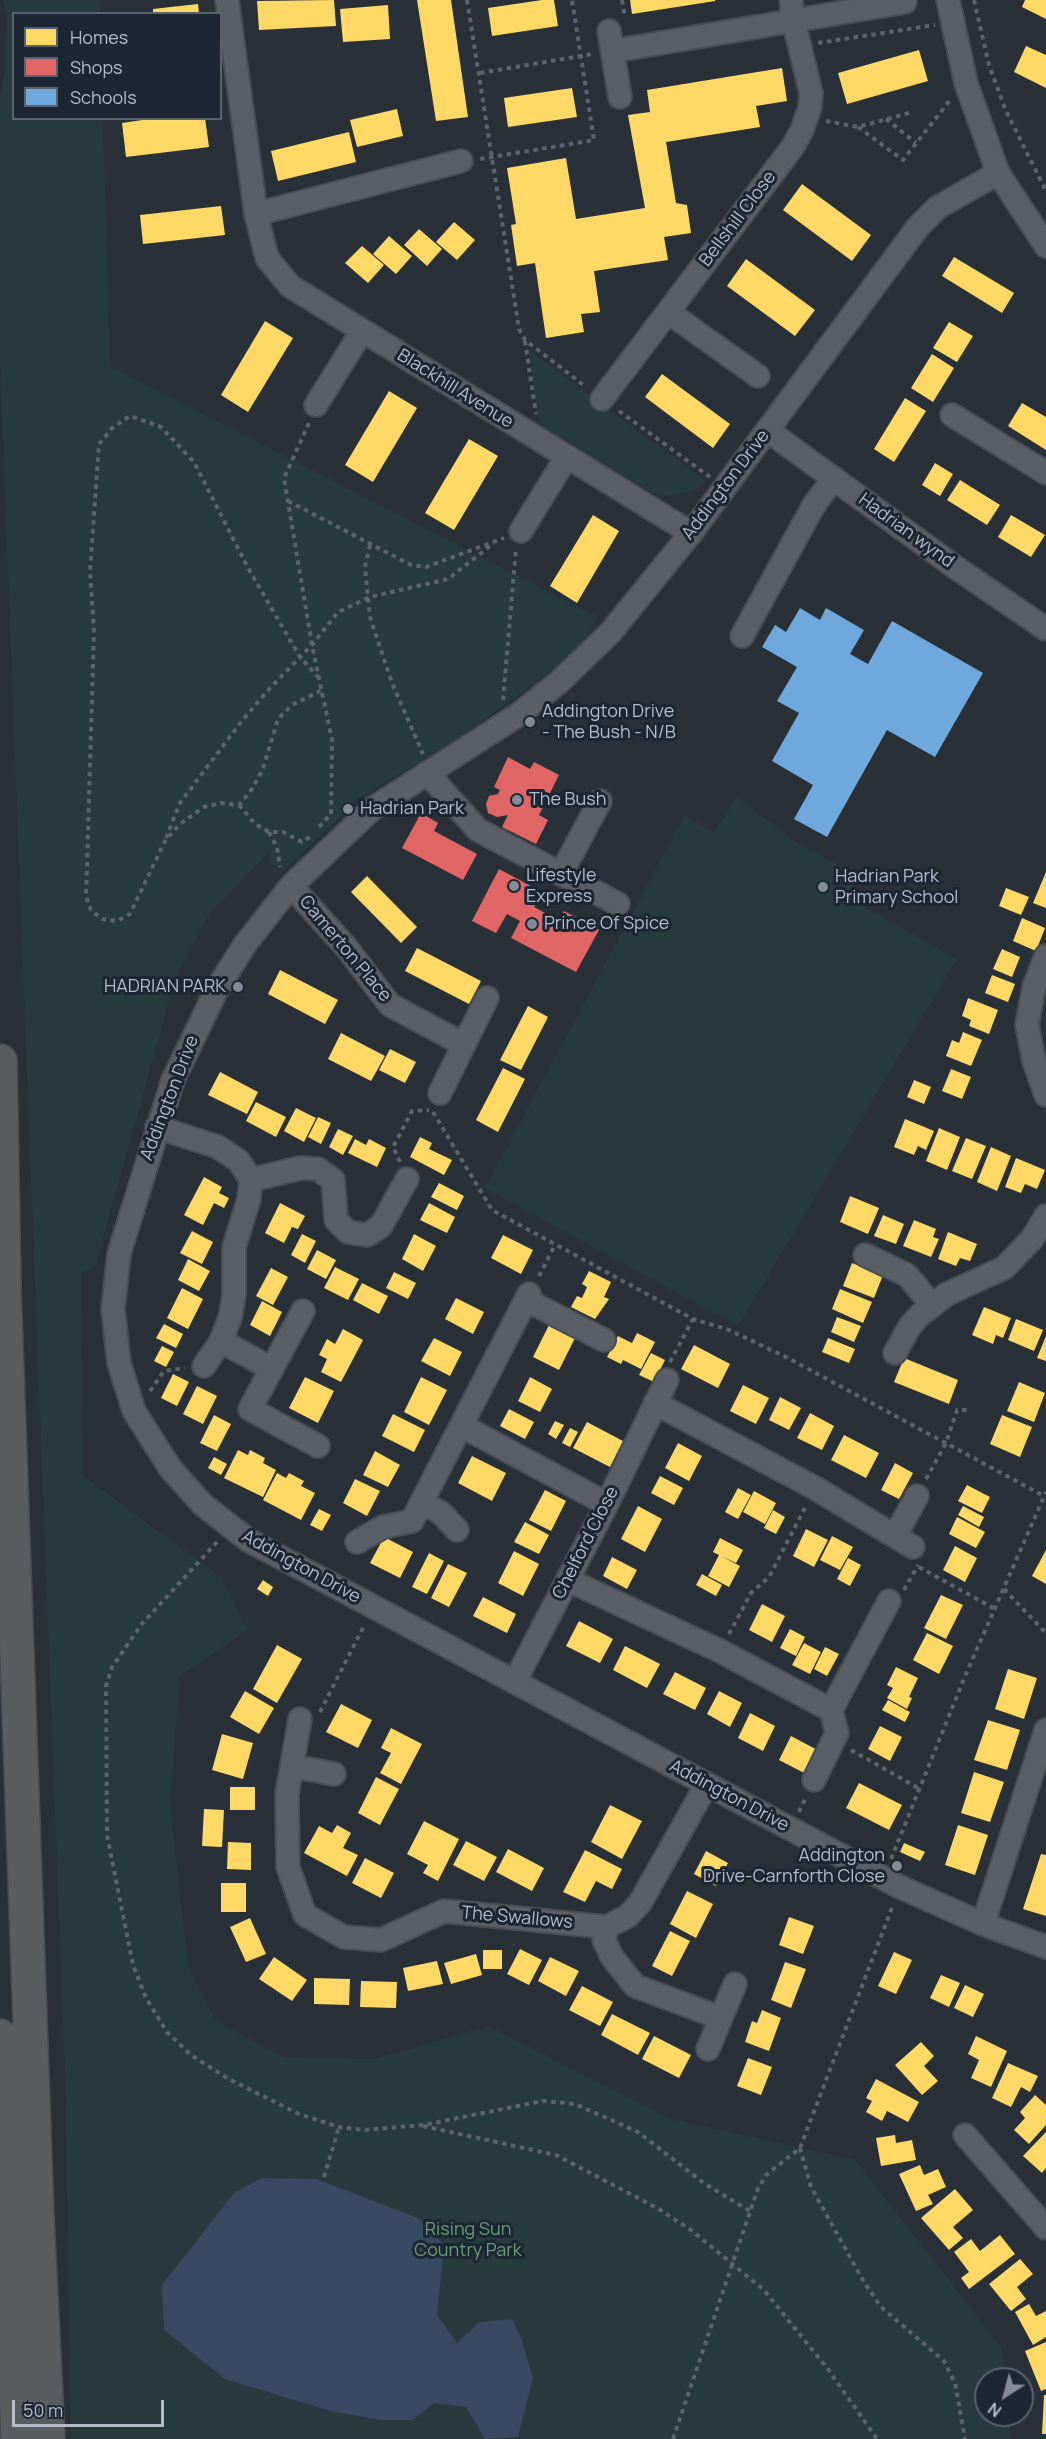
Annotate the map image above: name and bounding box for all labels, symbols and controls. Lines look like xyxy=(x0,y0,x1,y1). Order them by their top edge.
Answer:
legend xyxy=(12,12,222,120)
text: Homes xyxy=(70,25,128,49)
text: Shops xyxy=(70,55,122,79)
text: Schools xyxy=(70,85,137,109)
street label: Bellshill Close xyxy=(695,167,781,271)
street label: Blackhill Avenue xyxy=(393,345,517,433)
street label: Addington Drive xyxy=(678,426,774,544)
street label: Hadrian wynd xyxy=(854,489,958,573)
place label: Addington Drive - The Bush - N/B xyxy=(542,701,676,744)
marker: Addington Drive - The Bush - N/B xyxy=(523,715,537,729)
place label: The Bush xyxy=(529,789,606,811)
marker: The Bush xyxy=(510,793,524,807)
place label: Hadrian Park xyxy=(360,798,464,820)
marker: Hadrian Park xyxy=(341,802,355,816)
place label: Lifestyle Express xyxy=(526,865,597,908)
place label: Hadrian Park Primary School xyxy=(835,866,959,908)
marker: Lifestyle Express xyxy=(507,879,521,893)
marker: Hadrian Park Primary School xyxy=(816,880,830,894)
street label: Camerton Place xyxy=(294,891,396,1007)
place label: Prince Of Spice xyxy=(544,913,669,935)
marker: Prince Of Spice xyxy=(525,917,539,931)
place label: HADRIAN PARK xyxy=(104,976,226,998)
marker: HADRIAN PARK xyxy=(231,980,245,994)
street label: Addington Drive xyxy=(136,1032,204,1164)
street label: Chelford Close xyxy=(548,1483,624,1603)
street label: Addington Drive xyxy=(238,1526,364,1608)
street label: Addington Drive xyxy=(666,1755,792,1837)
place label: Addington Drive-Carnforth Close xyxy=(703,1845,885,1888)
marker: Addington Drive-Carnforth Close xyxy=(890,1859,904,1873)
street label: The Swallows xyxy=(461,1902,573,1934)
park label: Rising Sun Country Park xyxy=(414,2219,522,2262)
north arrow xyxy=(974,2367,1034,2427)
scale bar xyxy=(15,2388,166,2426)
text: 50 m xyxy=(23,2398,63,2422)
text: N xyxy=(983,2398,1006,2422)

